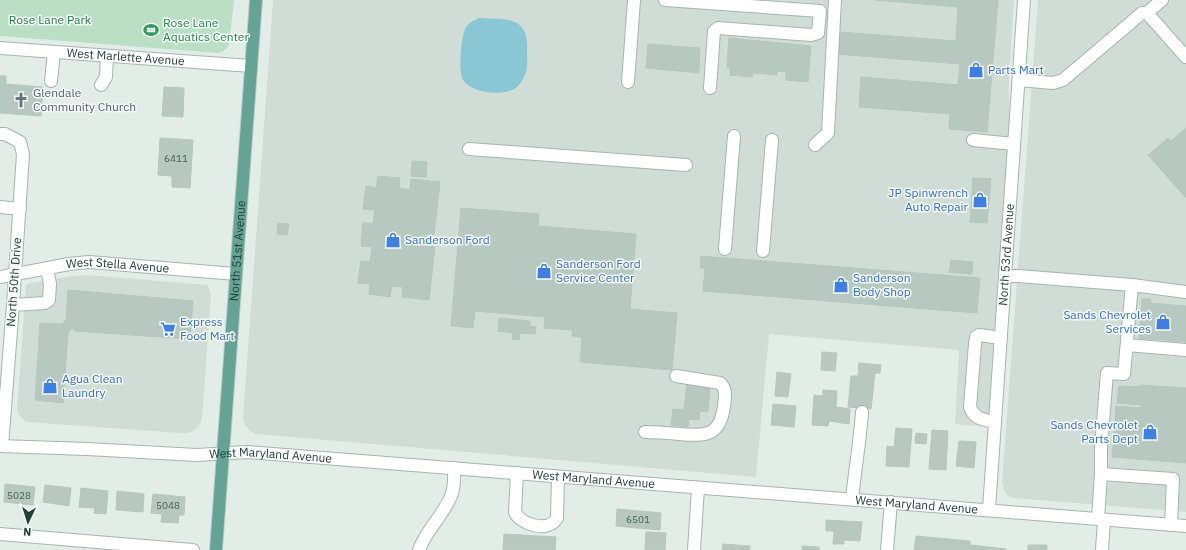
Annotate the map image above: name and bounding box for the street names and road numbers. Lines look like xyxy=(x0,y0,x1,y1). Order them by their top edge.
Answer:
street label: West Marlette Avenue xyxy=(66,45,186,68)
street label: North 51st Avenue xyxy=(226,199,248,302)
street label: North 53rd Avenue xyxy=(995,203,1017,306)
street label: North 50th Drive xyxy=(3,236,24,327)
street label: West Stella Avenue xyxy=(65,254,170,276)
street label: West Maryland Avenue xyxy=(209,444,333,466)
street label: West Maryland Avenue xyxy=(532,467,656,491)
street label: West Maryland Avenue xyxy=(855,492,979,517)

